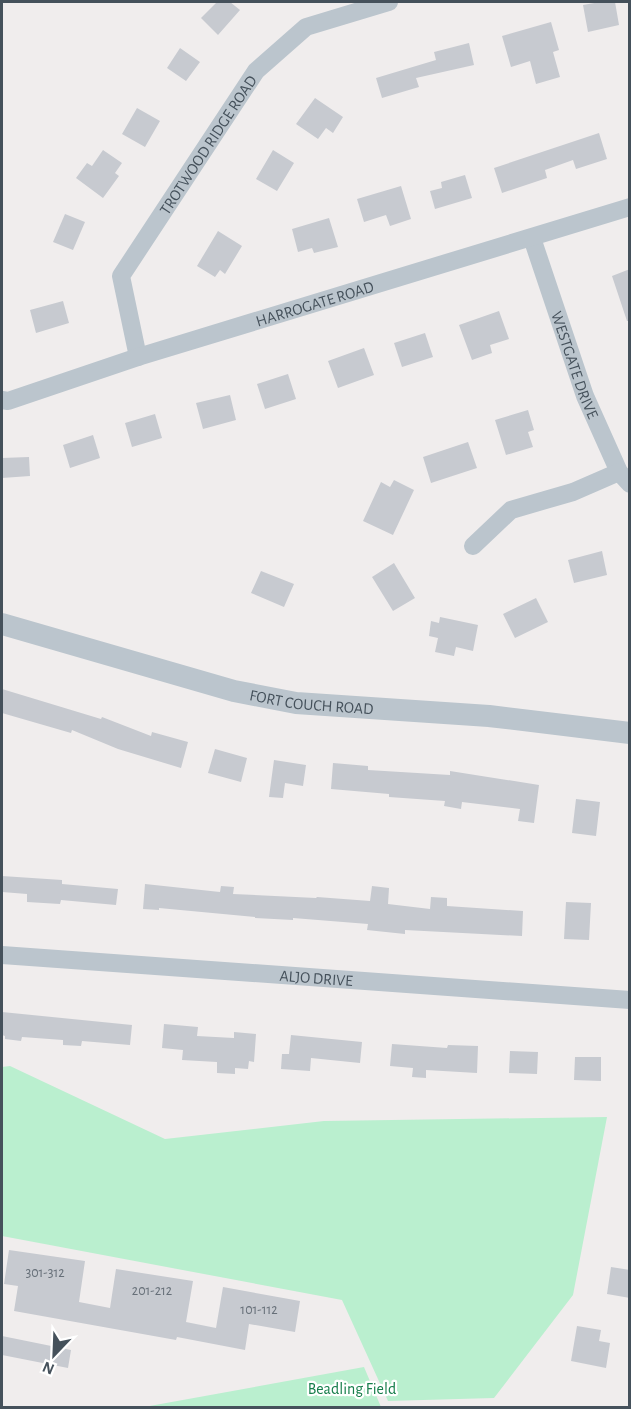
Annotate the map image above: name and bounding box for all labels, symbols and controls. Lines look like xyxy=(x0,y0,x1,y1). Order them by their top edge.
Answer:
street label: TROTWOOD RIDGE ROAD xyxy=(157,73,260,218)
street label: HARROGATE ROAD xyxy=(254,279,376,330)
street label: WESTGATE DRIVE xyxy=(548,309,601,422)
street label: FORT COUCH ROAD xyxy=(248,687,374,717)
street label: ALJO DRIVE xyxy=(279,968,354,989)
house number: 301-312 xyxy=(25,1266,65,1280)
house number: 201-212 xyxy=(132,1284,172,1298)
house number: 101-112 xyxy=(240,1303,278,1317)
north arrow xyxy=(24,1325,84,1385)
text: N xyxy=(40,1358,57,1377)
park label: Beadling Field xyxy=(308,1381,396,1397)

